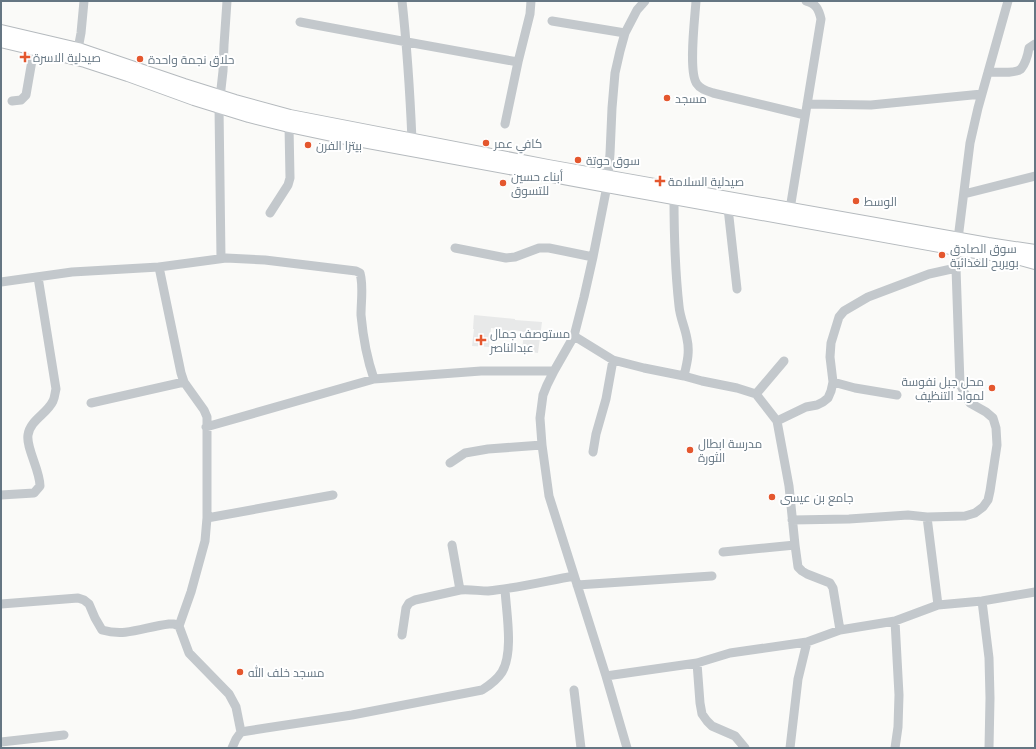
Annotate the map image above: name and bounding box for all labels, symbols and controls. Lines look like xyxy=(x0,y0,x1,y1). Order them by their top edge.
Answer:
place label: صيدلية الاسرة xyxy=(33,50,101,65)
marker: صيدلية الاسرة xyxy=(20,52,30,62)
place label: حلاق نجمة واحدة xyxy=(148,52,234,67)
marker: حلاق نجمة واحدة xyxy=(135,54,145,64)
place label: مسجد xyxy=(675,91,707,106)
marker: مسجد xyxy=(662,93,672,103)
place label: كافي عمر xyxy=(493,136,542,154)
place label: بيتزا الفرن xyxy=(316,138,362,153)
marker: كافي عمر xyxy=(481,138,491,148)
marker: بيتزا الفرن xyxy=(303,140,313,150)
place label: سوق حوتة xyxy=(586,153,640,168)
marker: سوق حوتة xyxy=(573,155,583,165)
place label: أبناء حسين للتسوق xyxy=(511,169,563,198)
place label: صيدلية السلامة xyxy=(668,174,744,189)
marker: صيدلية السلامة xyxy=(655,176,665,186)
marker: أبناء حسين للتسوق xyxy=(498,178,508,188)
place label: الوسط xyxy=(864,194,897,209)
marker: الوسط xyxy=(851,196,861,206)
place label: سوق الصادق بويربح للغذائية xyxy=(950,241,1019,271)
marker: سوق الصادق بويربح للغذائية xyxy=(937,250,947,260)
place label: مستوصف جمال عبدالناصر xyxy=(489,326,570,355)
marker: مستوصف جمال عبدالناصر xyxy=(475,334,487,346)
place label: محل جبل نفوسة لمواد التنظيف xyxy=(901,374,984,403)
marker: محل جبل نفوسة لمواد التنظيف xyxy=(987,383,997,393)
place label: مدرسة ابطال الثورة xyxy=(698,436,762,465)
marker: مدرسة ابطال الثورة xyxy=(685,445,695,455)
place label: جامع بن عيسى xyxy=(780,490,853,506)
marker: جامع بن عيسى xyxy=(767,492,777,502)
place label: مسجد خلف الله xyxy=(248,665,325,680)
marker: مسجد خلف الله xyxy=(235,667,245,677)

